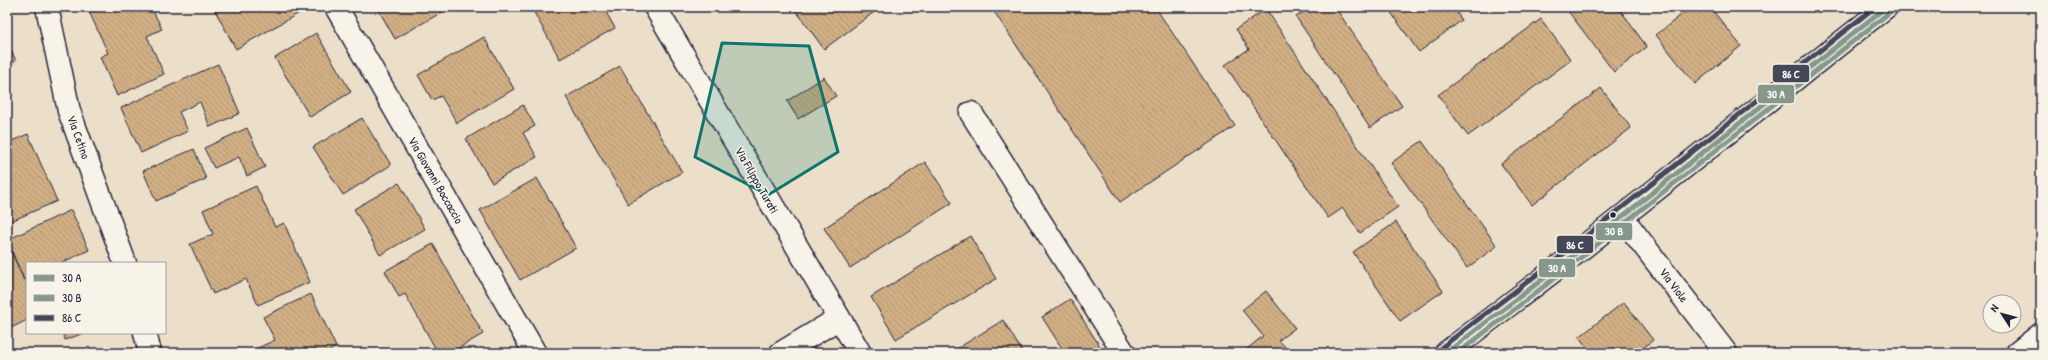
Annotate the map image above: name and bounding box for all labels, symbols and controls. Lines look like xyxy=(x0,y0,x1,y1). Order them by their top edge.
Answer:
line badge: 86 C xyxy=(1772,64,1810,83)
text: 86 C xyxy=(1782,67,1800,81)
line badge: 30 A xyxy=(1757,84,1795,104)
text: 30 A xyxy=(1767,87,1786,101)
street label: Via Cetino xyxy=(63,113,95,161)
street label: Via Giovanni Boccaccio xyxy=(404,133,468,227)
street label: Via Filippo Turati xyxy=(731,144,783,216)
unlabelled marker xyxy=(1608,210,1618,220)
line badge: 30 B xyxy=(1595,222,1633,241)
text: 30 B xyxy=(1605,224,1623,238)
line badge: 86 C xyxy=(1556,235,1594,254)
text: 86 C xyxy=(1566,238,1584,252)
line badge: 30 A xyxy=(1538,258,1576,278)
text: 30 A xyxy=(1548,261,1567,275)
legend xyxy=(26,262,166,334)
street label: Via Viole xyxy=(1655,264,1693,306)
text: 30 A xyxy=(62,269,82,286)
text: 30 B xyxy=(62,289,82,306)
north arrow xyxy=(1982,294,2022,334)
text: N xyxy=(1987,302,2001,315)
text: 86 C xyxy=(62,309,82,326)

